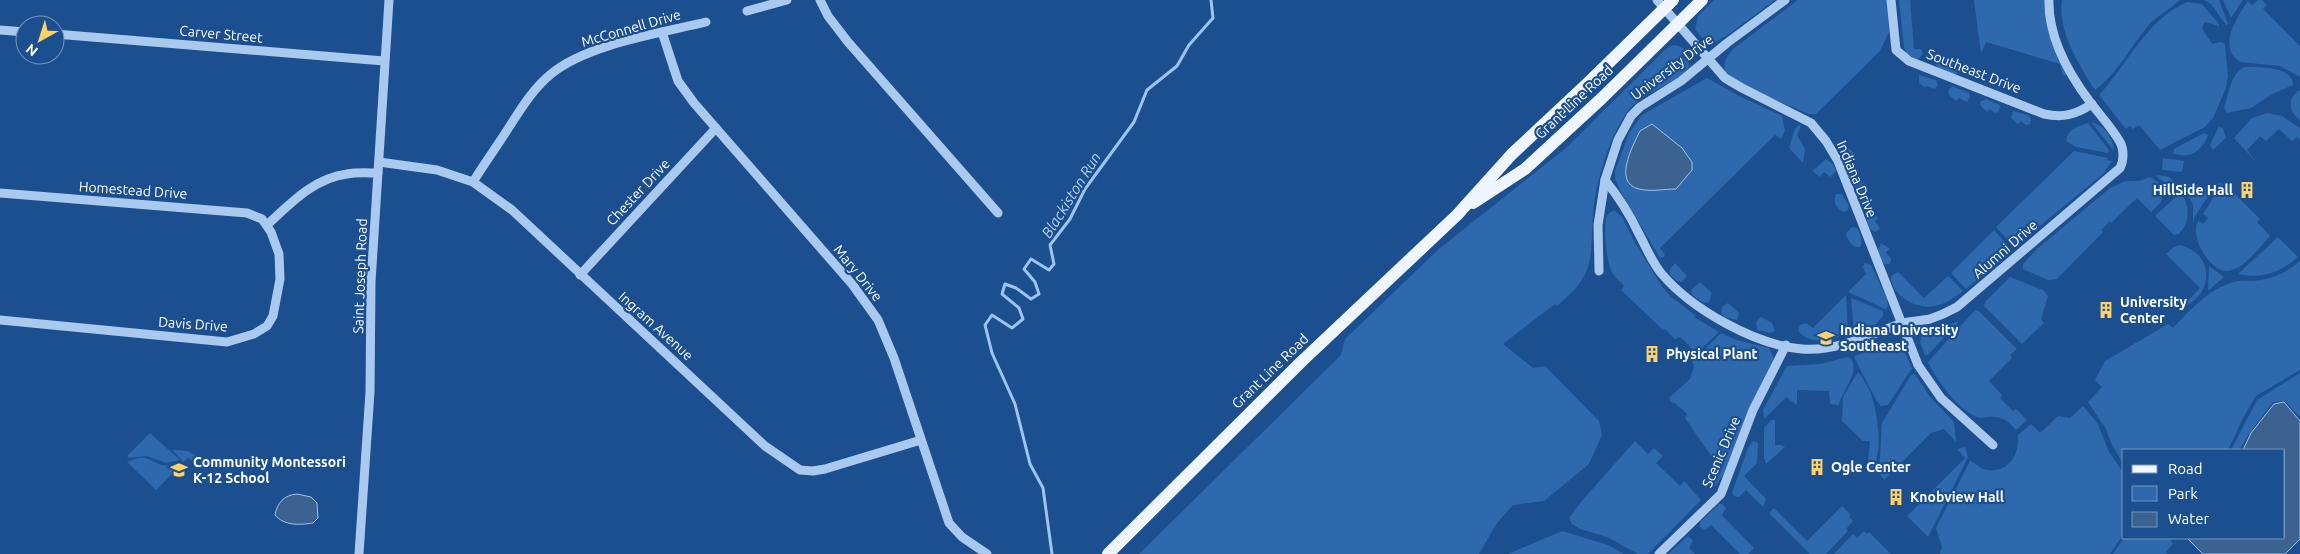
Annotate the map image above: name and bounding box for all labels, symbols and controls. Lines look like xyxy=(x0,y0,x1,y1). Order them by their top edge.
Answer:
street label: McConnell Drive xyxy=(579,6,683,50)
north arrow xyxy=(15,15,65,65)
street label: Carver Street xyxy=(179,22,264,46)
street label: University Drive xyxy=(1628,31,1716,103)
text: N xyxy=(23,41,41,60)
street label: Southeast Drive xyxy=(1925,46,2023,96)
street label: Grant Line Road xyxy=(1532,62,1616,142)
street label: Indiana Drive xyxy=(1834,138,1880,220)
water label: Blackiston Run xyxy=(1038,149,1104,241)
street label: Chester Drive xyxy=(603,155,673,229)
street label: Homestead Drive xyxy=(78,178,188,202)
building icon: HillSide Hall xyxy=(2237,180,2257,200)
place label: HillSide Hall xyxy=(2153,182,2233,198)
street label: Alumni Drive xyxy=(1969,217,2041,281)
street label: Saint Joseph Road xyxy=(350,218,370,334)
street label: Mary Drive xyxy=(830,242,886,304)
street label: Ingram Avenue xyxy=(616,288,696,364)
place label: University Center xyxy=(2120,294,2188,326)
building icon: University Center xyxy=(2096,300,2116,320)
street label: Davis Drive xyxy=(158,314,228,334)
place label: Indiana University Southeast xyxy=(1840,322,1959,354)
school or university icon: Indiana University Southeast xyxy=(1816,328,1836,348)
street label: Grant Line Road xyxy=(1228,330,1312,412)
building icon: Physical Plant xyxy=(1642,344,1662,364)
place label: Physical Plant xyxy=(1666,346,1758,362)
street label: Scenic Drive xyxy=(1699,414,1743,490)
legend xyxy=(2122,449,2285,539)
place label: Community Montessori K-12 School xyxy=(193,454,346,486)
building icon: Ogle Center xyxy=(1807,457,1827,477)
place label: Ogle Center xyxy=(1831,459,1911,475)
school or university icon: Community Montessori K-12 School xyxy=(169,460,189,480)
text: Road xyxy=(2168,460,2203,477)
text: Park xyxy=(2168,485,2198,502)
building icon: Knobview Hall xyxy=(1886,487,1906,507)
place label: Knobview Hall xyxy=(1910,489,2004,505)
text: Water xyxy=(2168,510,2209,527)

